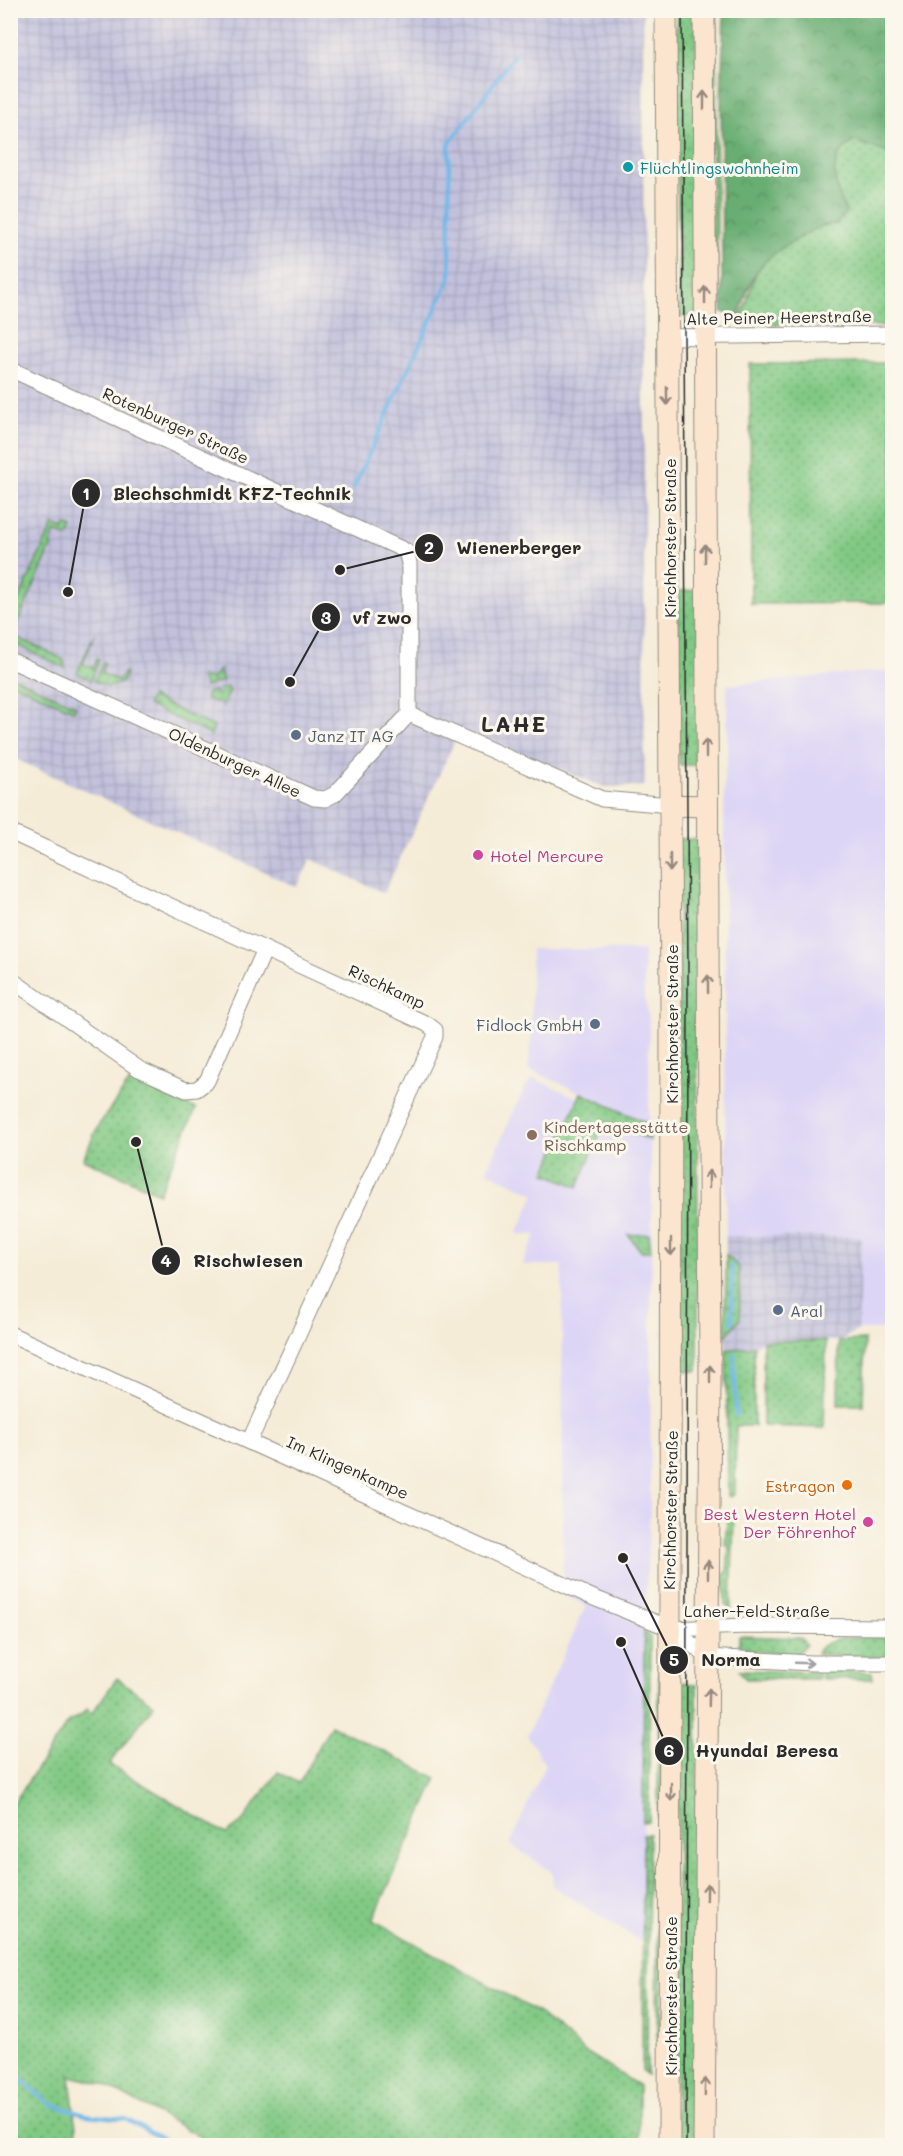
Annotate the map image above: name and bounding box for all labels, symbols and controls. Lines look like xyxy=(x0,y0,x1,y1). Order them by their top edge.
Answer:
one-way arrow xyxy=(698,90,710,110)
place label: Flüchtlingswohnheim xyxy=(640,157,798,178)
marker: Flüchtlingswohnheim xyxy=(621,160,635,174)
one-way arrow xyxy=(699,285,711,305)
street label: Alte Peiner Heerstraße xyxy=(686,305,872,329)
street label: Rotenburger Straße xyxy=(100,382,252,468)
one-way arrow xyxy=(661,385,673,405)
street label: Kirchhorster Straße xyxy=(659,458,680,618)
callout: Blechschmidt KFZ-Technik xyxy=(71,475,363,511)
text: 1 xyxy=(82,481,90,505)
text: Blechschmidt KFZ-Technik xyxy=(113,481,351,505)
callout: Wienerberger xyxy=(414,530,593,566)
text: 2 xyxy=(424,535,434,559)
text: Wienerberger xyxy=(457,535,581,559)
one-way arrow xyxy=(700,543,711,563)
callout: vf zwo xyxy=(311,599,424,635)
text: 3 xyxy=(321,605,332,629)
text: vf zwo xyxy=(353,605,412,629)
district label: LAHE xyxy=(481,709,547,738)
street label: Oldenburger Allee xyxy=(165,722,305,802)
place label: Janz IT AG xyxy=(308,725,394,746)
marker: Janz IT AG xyxy=(289,728,303,742)
one-way arrow xyxy=(701,738,712,758)
place label: Hotel Mercure xyxy=(490,845,604,866)
marker: Hotel Mercure xyxy=(471,848,485,862)
one-way arrow xyxy=(664,853,676,873)
street label: Kirchhorster Straße xyxy=(661,944,682,1104)
street label: Rischkamp xyxy=(345,959,429,1013)
one-way arrow xyxy=(702,974,714,994)
place label: Fidlock GmbH xyxy=(476,1014,583,1035)
marker: Fidlock GmbH xyxy=(588,1017,602,1031)
place label: Kindertagesstätte Rischkamp xyxy=(544,1116,688,1155)
marker: Kindertagesstätte Rischkamp xyxy=(525,1128,539,1142)
one-way arrow xyxy=(703,1169,715,1189)
one-way arrow xyxy=(665,1237,677,1257)
callout: Rischwiesen xyxy=(151,1243,315,1279)
text: 4 xyxy=(160,1248,172,1272)
text: Rischwiesen xyxy=(193,1248,303,1272)
place label: Aral xyxy=(790,1300,823,1321)
marker: Aral xyxy=(771,1303,785,1317)
one-way arrow xyxy=(704,1364,716,1384)
street label: Kirchhorster Straße xyxy=(658,1430,682,1590)
street label: Im Klingenkampe xyxy=(284,1431,412,1503)
place label: Estragon xyxy=(765,1475,835,1496)
marker: Estragon xyxy=(840,1478,854,1492)
place label: Best Western Hotel Der Föhrenhof xyxy=(704,1503,857,1542)
marker: Best Western Hotel Der Föhrenhof xyxy=(861,1515,875,1529)
one-way arrow xyxy=(703,1559,714,1579)
street label: Laher-Feld-Straße xyxy=(684,1600,830,1621)
callout: Norma xyxy=(659,1642,773,1678)
text: 5 xyxy=(669,1647,679,1671)
text: Norma xyxy=(701,1647,761,1671)
one-way arrow xyxy=(794,1657,814,1668)
one-way arrow xyxy=(703,1688,715,1708)
callout: Hyundai Beresa xyxy=(654,1733,851,1769)
text: 6 xyxy=(664,1738,675,1762)
text: Hyundai Beresa xyxy=(696,1738,839,1762)
one-way arrow xyxy=(665,1782,677,1802)
one-way arrow xyxy=(701,1883,713,1903)
street label: Kirchhorster Straße xyxy=(660,1916,681,2076)
one-way arrow xyxy=(699,2078,711,2098)

